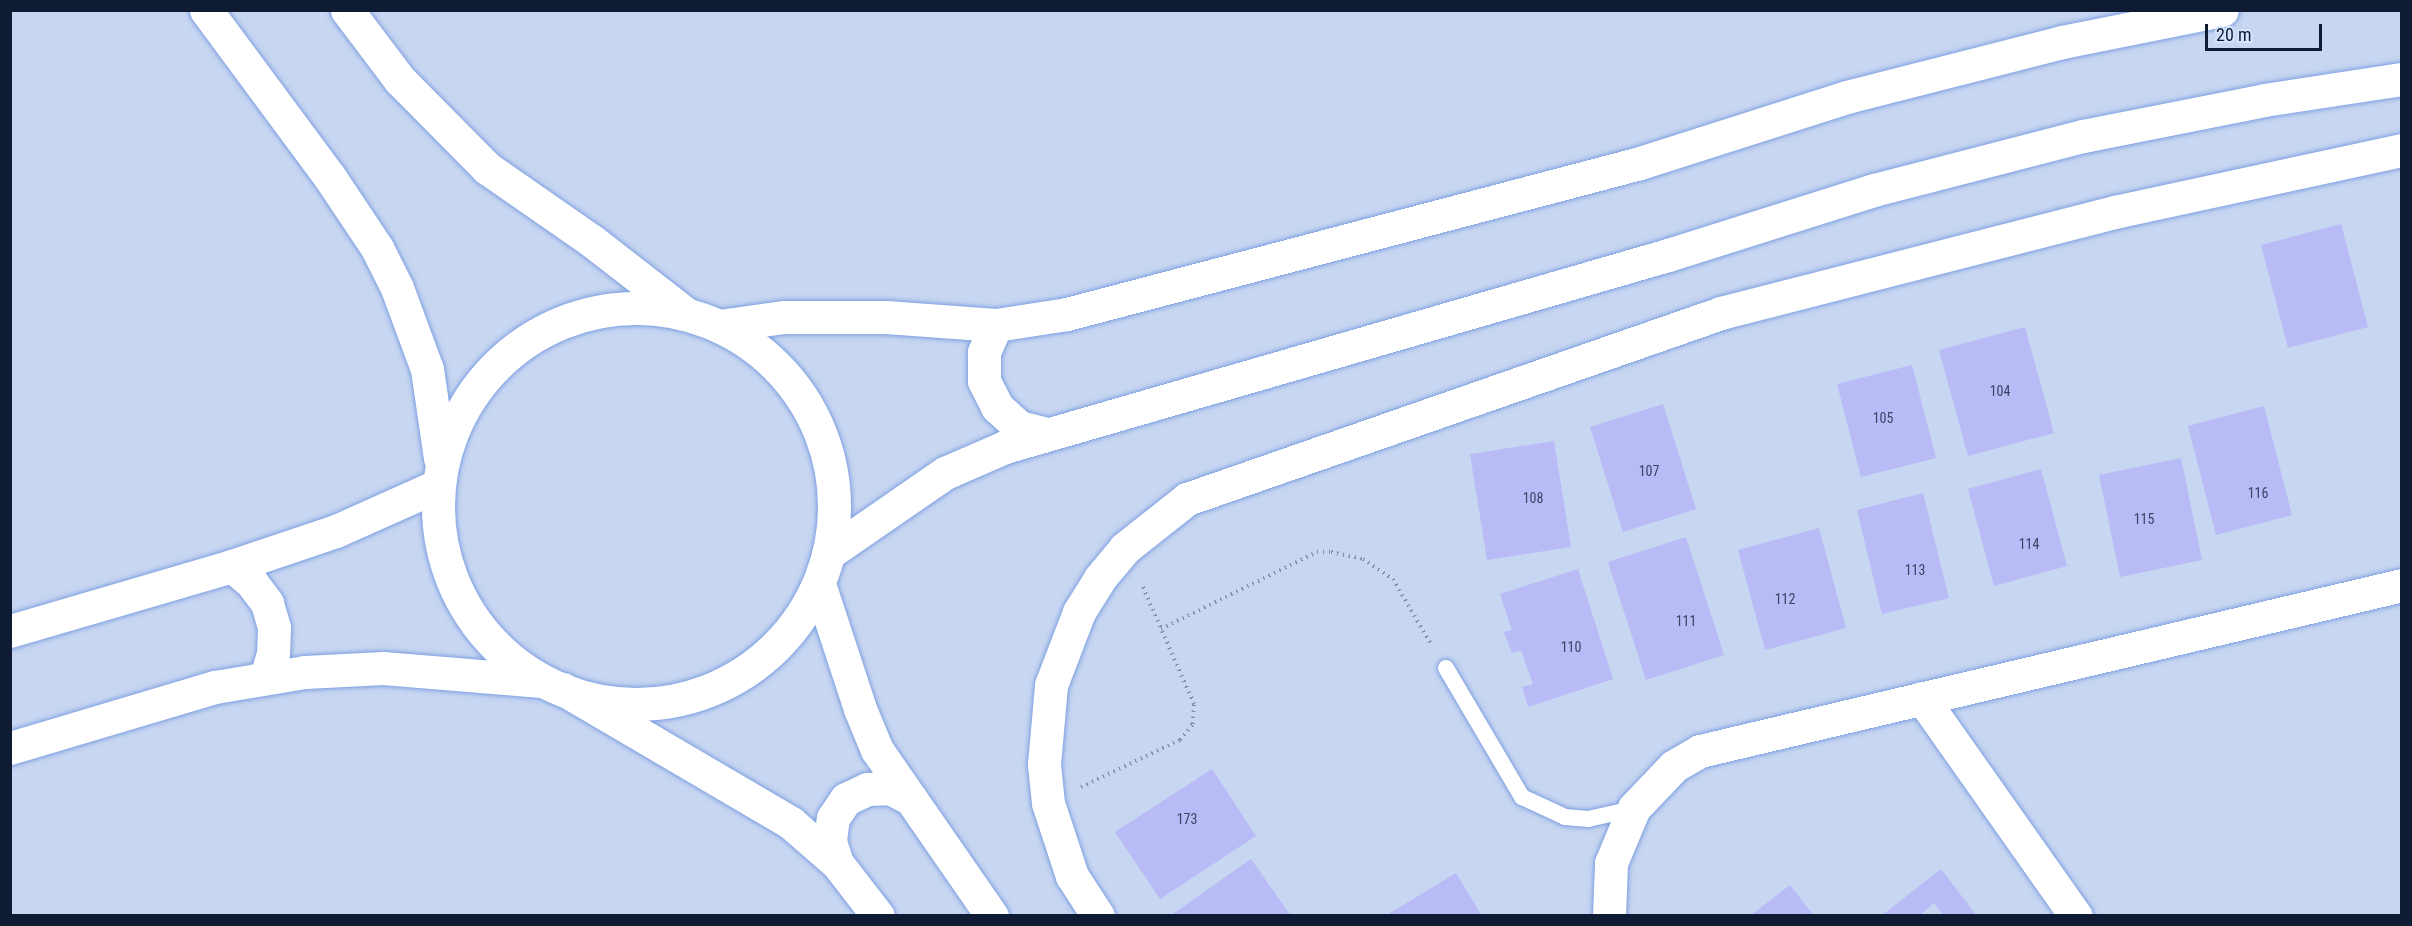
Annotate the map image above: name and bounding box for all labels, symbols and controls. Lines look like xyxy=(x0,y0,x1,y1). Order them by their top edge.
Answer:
scale bar xyxy=(2208,12,2325,50)
text: 20 m xyxy=(2216,24,2251,45)
house number: 104 xyxy=(1990,383,2010,399)
house number: 105 xyxy=(1873,410,1893,426)
house number: 107 xyxy=(1639,463,1659,479)
house number: 116 xyxy=(2248,485,2268,501)
house number: 108 xyxy=(1523,490,1543,506)
house number: 115 xyxy=(2134,511,2154,527)
house number: 114 xyxy=(2019,536,2039,552)
house number: 113 xyxy=(1905,562,1925,578)
house number: 112 xyxy=(1775,591,1795,607)
house number: 111 xyxy=(1676,613,1696,629)
house number: 110 xyxy=(1561,639,1581,655)
house number: 173 xyxy=(1177,811,1197,827)

